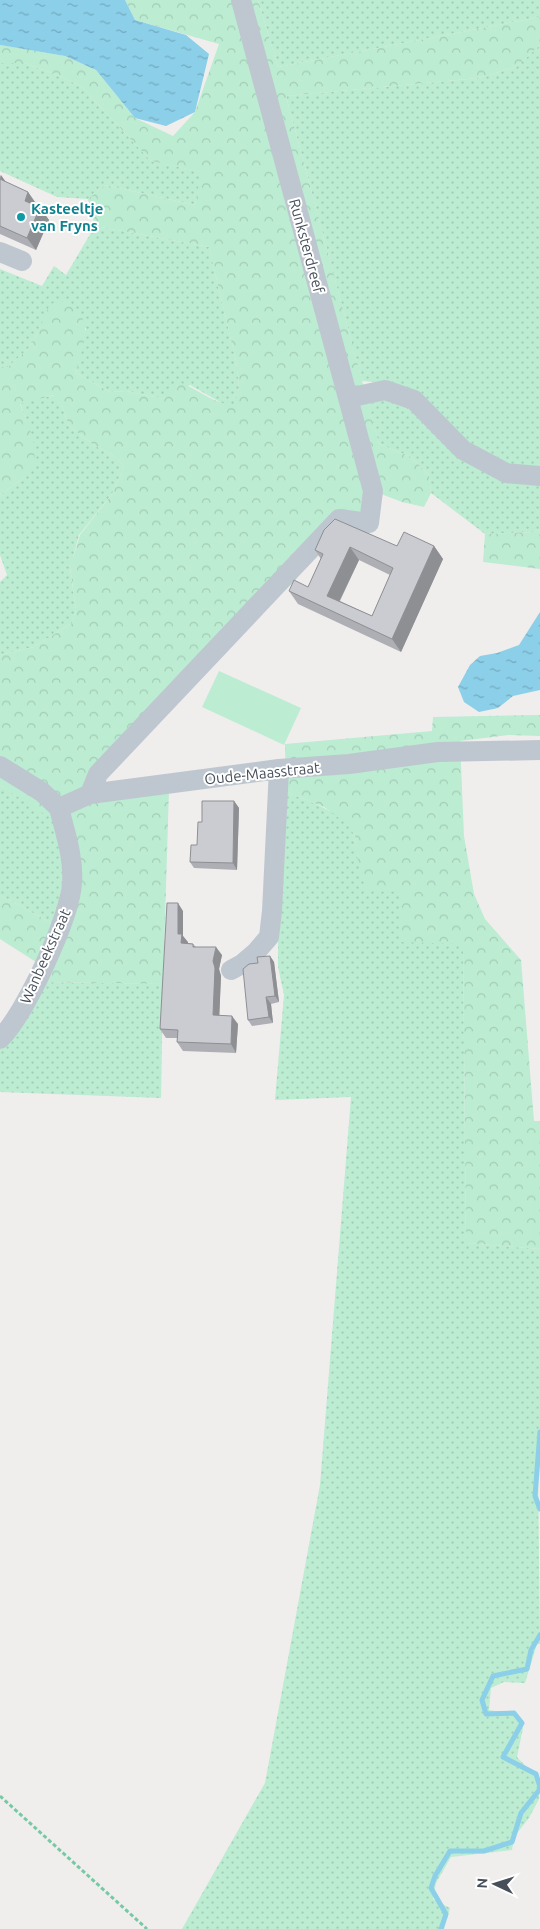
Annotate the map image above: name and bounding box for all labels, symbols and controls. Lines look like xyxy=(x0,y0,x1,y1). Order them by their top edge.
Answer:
street label: Runksterdreef xyxy=(286,197,328,295)
place label: Kasteeltje van Fryns xyxy=(31,200,103,234)
marker: Kasteeltje van Fryns xyxy=(15,211,27,223)
street label: Oude-Maasstraat xyxy=(203,758,321,788)
street label: Wanbeekstraat xyxy=(16,906,74,1006)
north arrow xyxy=(470,1859,520,1909)
text: N xyxy=(474,1877,490,1889)

